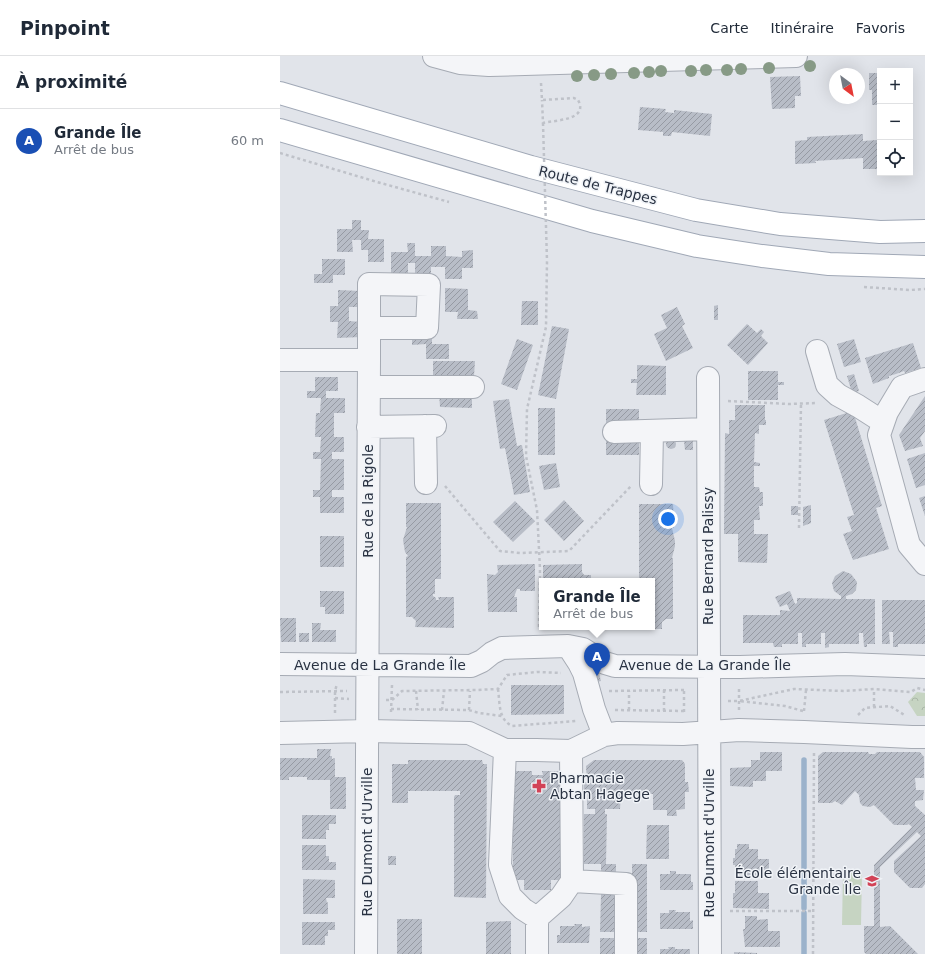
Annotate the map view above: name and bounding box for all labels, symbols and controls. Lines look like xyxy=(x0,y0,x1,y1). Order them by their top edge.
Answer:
text: Pinpoint xyxy=(20,17,110,39)
text: Carte xyxy=(710,20,749,36)
text: Itinéraire xyxy=(771,20,834,36)
text: Favoris xyxy=(856,20,905,36)
north arrow xyxy=(829,68,865,104)
map controls xyxy=(877,68,913,176)
button: + xyxy=(877,68,913,104)
text: À proximité xyxy=(16,72,127,92)
button: − xyxy=(877,104,913,140)
text: Grande Île xyxy=(54,124,142,142)
text: A xyxy=(24,133,34,148)
text: 60 m xyxy=(231,133,264,148)
button: locate xyxy=(877,140,913,176)
text: Arrêt de bus xyxy=(54,142,134,157)
street label: Route de Trappes xyxy=(537,163,659,207)
street label: Rue de la Rigole xyxy=(360,444,376,558)
street label: Rue Bernard Palissy xyxy=(700,487,716,625)
your location xyxy=(658,509,678,529)
popup xyxy=(539,578,655,630)
text: Grande Île xyxy=(553,588,641,606)
text: Arrêt de bus xyxy=(553,606,633,621)
pin: A xyxy=(584,643,610,676)
street label: Avenue de La Grande Île xyxy=(294,656,466,673)
street label: Avenue de La Grande Île xyxy=(619,656,791,673)
street label: Rue Dumont d'Urville xyxy=(359,767,375,917)
street label: Rue Dumont d'Urville xyxy=(701,768,717,918)
place label: Pharmacie Abtan Hagege xyxy=(550,770,650,802)
pharmacy icon: Pharmacie Abtan Hagege xyxy=(531,778,547,794)
place label: École élémentaire Grande Île xyxy=(735,865,861,897)
school or university icon: École élémentaire Grande Île xyxy=(864,873,880,889)

